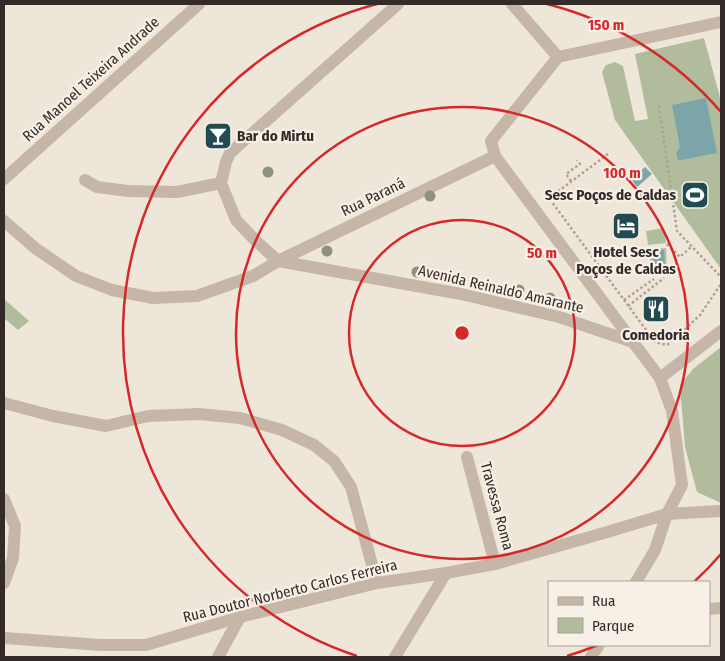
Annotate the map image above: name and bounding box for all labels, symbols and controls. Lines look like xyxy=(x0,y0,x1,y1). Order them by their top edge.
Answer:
street label: Rua Manoel Teixeira Andrade xyxy=(19,13,163,145)
text: 150 m xyxy=(588,16,624,34)
bar icon: Bar do Mirtu xyxy=(203,121,233,151)
place label: Bar do Mirtu xyxy=(237,127,314,145)
text: 100 m xyxy=(603,164,641,182)
street label: Rua Paraná xyxy=(338,174,408,220)
sports icon: Sesc Poços de Caldas xyxy=(680,180,710,210)
place label: Sesc Poços de Caldas xyxy=(545,186,676,205)
hotel icon: Hotel Sesc Poços de Caldas xyxy=(611,211,641,241)
place label: Hotel Sesc Poços de Caldas xyxy=(576,243,676,279)
text: 50 m xyxy=(527,244,557,262)
street label: Avenida Reinaldo Amarante xyxy=(417,261,585,317)
restaurant icon: Comedoria xyxy=(641,294,671,324)
centre of rings xyxy=(453,324,471,342)
place label: Comedoria xyxy=(622,326,690,344)
street label: Travessa Roma xyxy=(477,460,517,552)
street label: Rua Doutor Norberto Carlos Ferreira xyxy=(181,556,399,626)
legend xyxy=(548,581,710,646)
text: Rua xyxy=(592,592,615,610)
text: Parque xyxy=(592,617,635,635)

